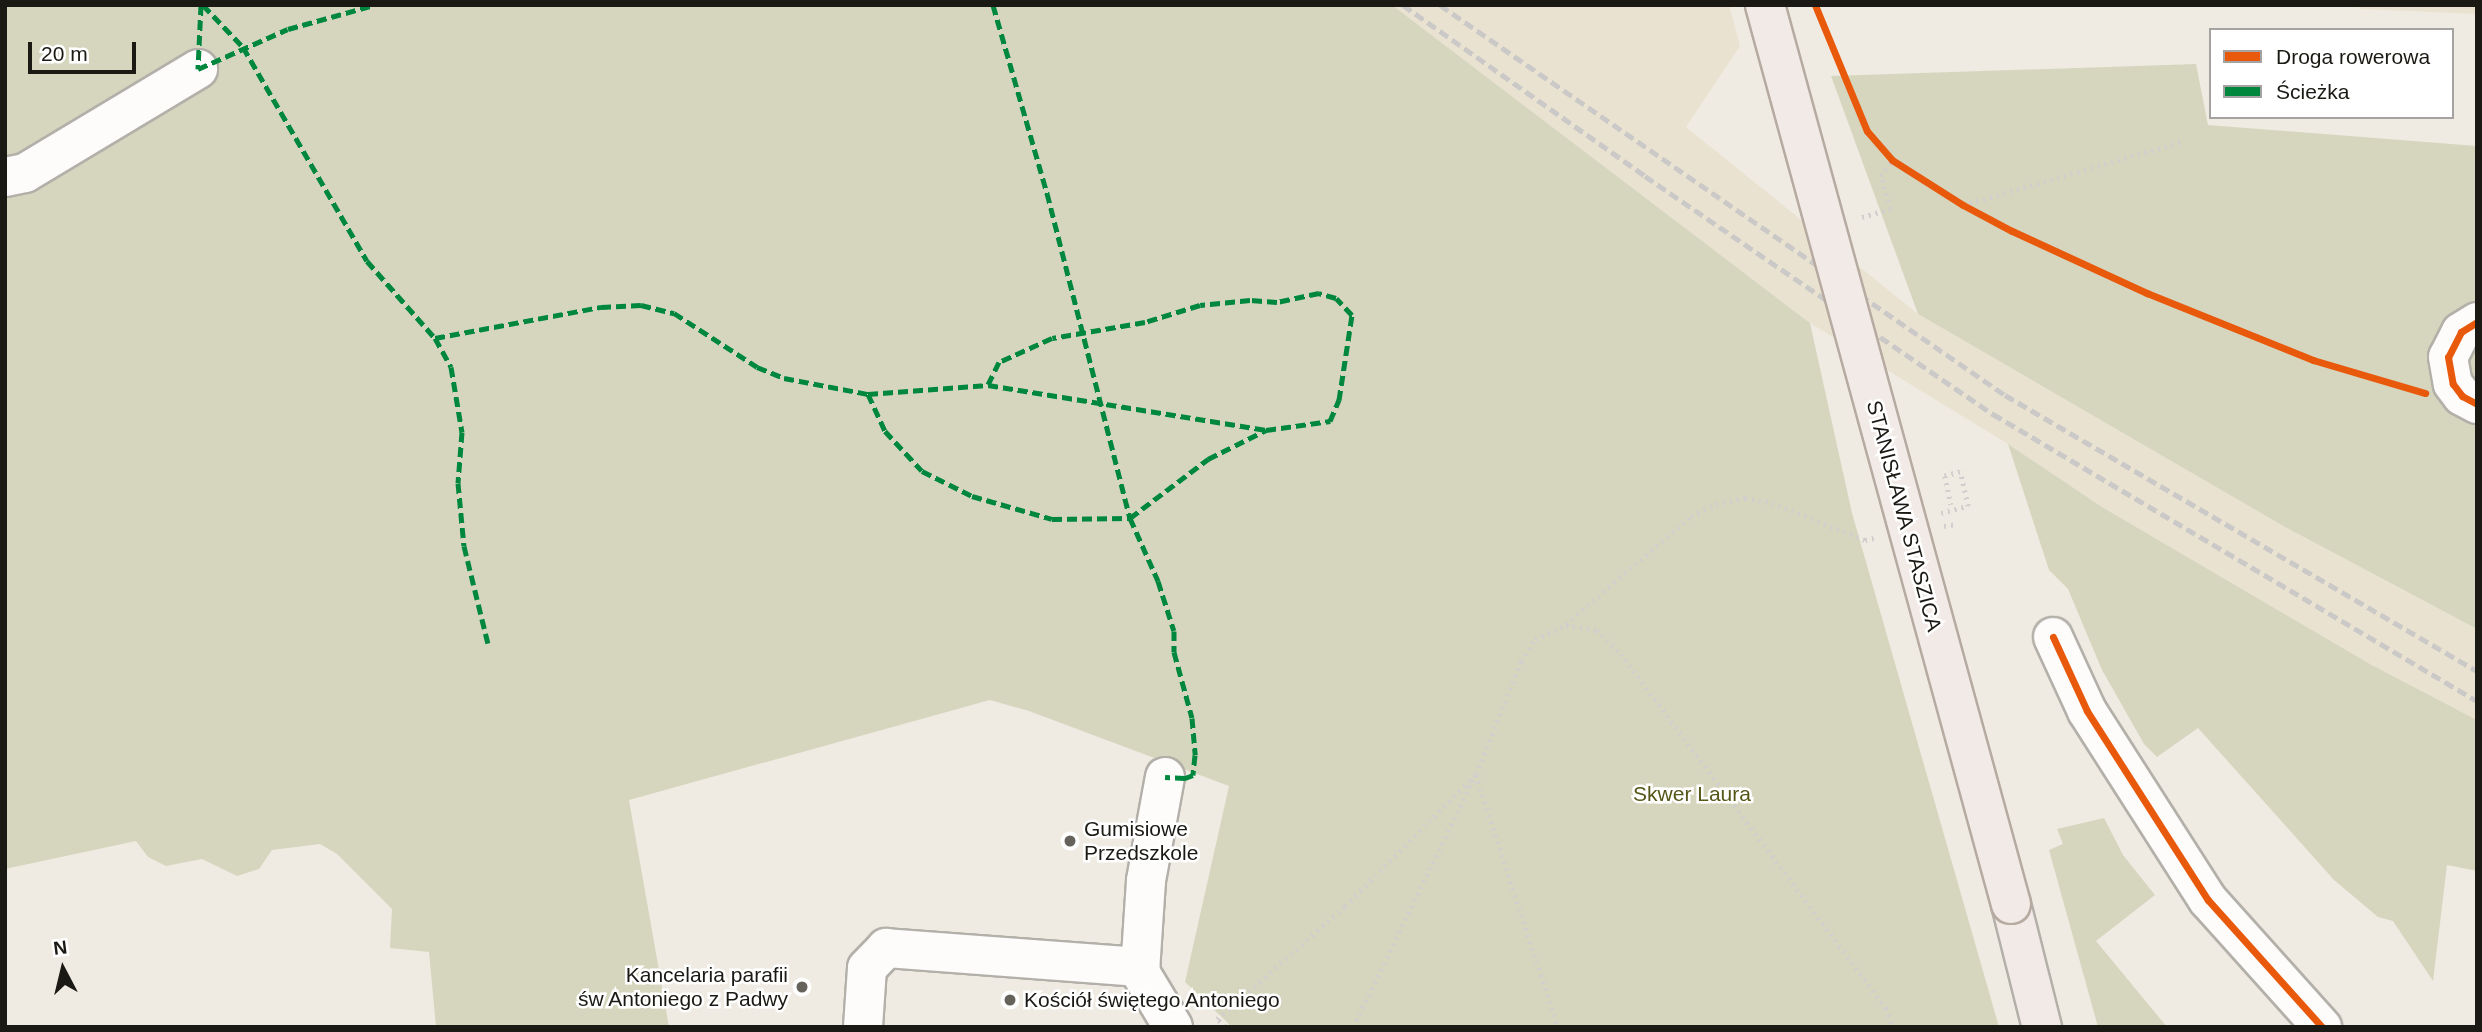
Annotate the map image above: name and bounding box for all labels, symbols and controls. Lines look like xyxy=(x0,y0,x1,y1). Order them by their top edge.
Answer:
scale bar xyxy=(32,28,140,72)
legend xyxy=(2209,28,2454,119)
text: 20 m xyxy=(41,42,88,65)
text: Droga rowerowa xyxy=(2276,45,2430,68)
text: Ścieżka xyxy=(2276,80,2350,103)
street label: STANISŁAWA STASZICA xyxy=(1861,397,1947,635)
park label: Skwer Laura xyxy=(1633,781,1751,807)
place label: Gumisiowe Przedszkole xyxy=(1084,816,1198,866)
marker: Gumisiowe Przedszkole xyxy=(1062,833,1078,849)
north arrow xyxy=(28,934,98,1004)
text: N xyxy=(52,936,68,959)
place label: Kancelaria parafii św Antoniego z Padwy xyxy=(577,962,788,1012)
marker: Kancelaria parafii św Antoniego z Padwy xyxy=(794,979,810,995)
place label: Kościół świętego Antoniego xyxy=(1024,987,1281,1013)
marker: Kościół świętego Antoniego xyxy=(1002,992,1018,1008)

